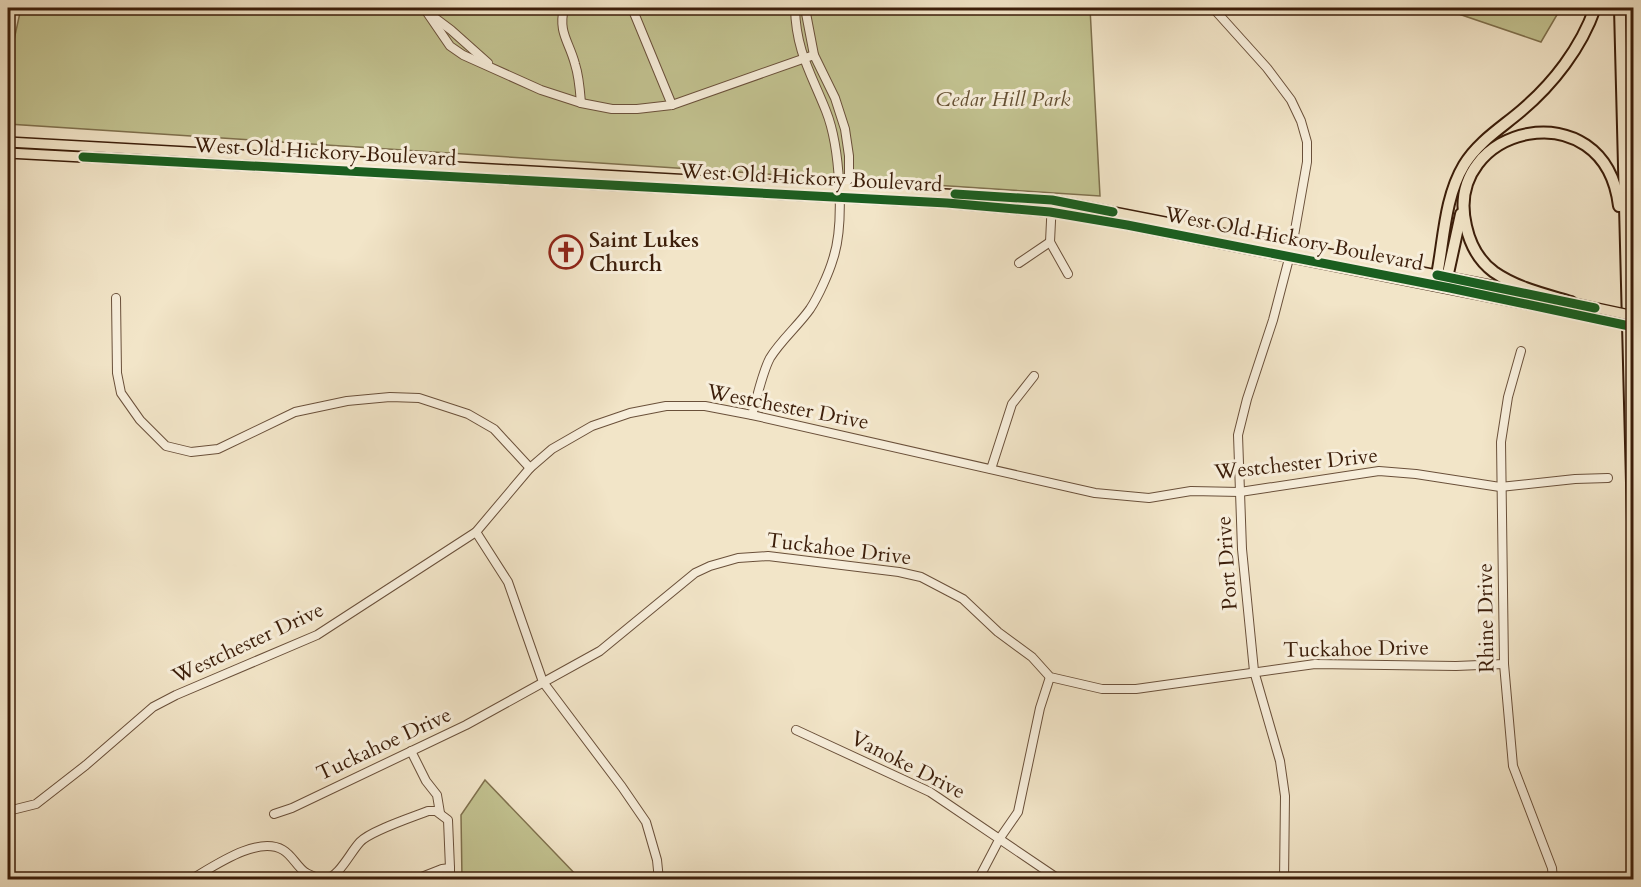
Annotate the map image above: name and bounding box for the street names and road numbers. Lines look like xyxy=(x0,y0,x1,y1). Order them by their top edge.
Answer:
street label: West Old Hickory Boulevard xyxy=(192,131,457,173)
street label: West Old Hickory Boulevard xyxy=(678,157,943,199)
street label: West Old Hickory Boulevard xyxy=(1161,199,1426,278)
street label: Westchester Drive xyxy=(704,377,871,437)
street label: Westchester Drive xyxy=(1212,441,1379,487)
street label: Port Drive xyxy=(1209,515,1245,611)
street label: Tuckahoe Drive xyxy=(765,526,913,572)
street label: Rhine Drive xyxy=(1471,563,1501,673)
street label: Westchester Drive xyxy=(167,595,329,691)
street label: Tuckahoe Drive xyxy=(1283,633,1429,665)
street label: Tuckahoe Drive xyxy=(312,700,456,788)
street label: Vanoke Drive xyxy=(846,724,970,806)

